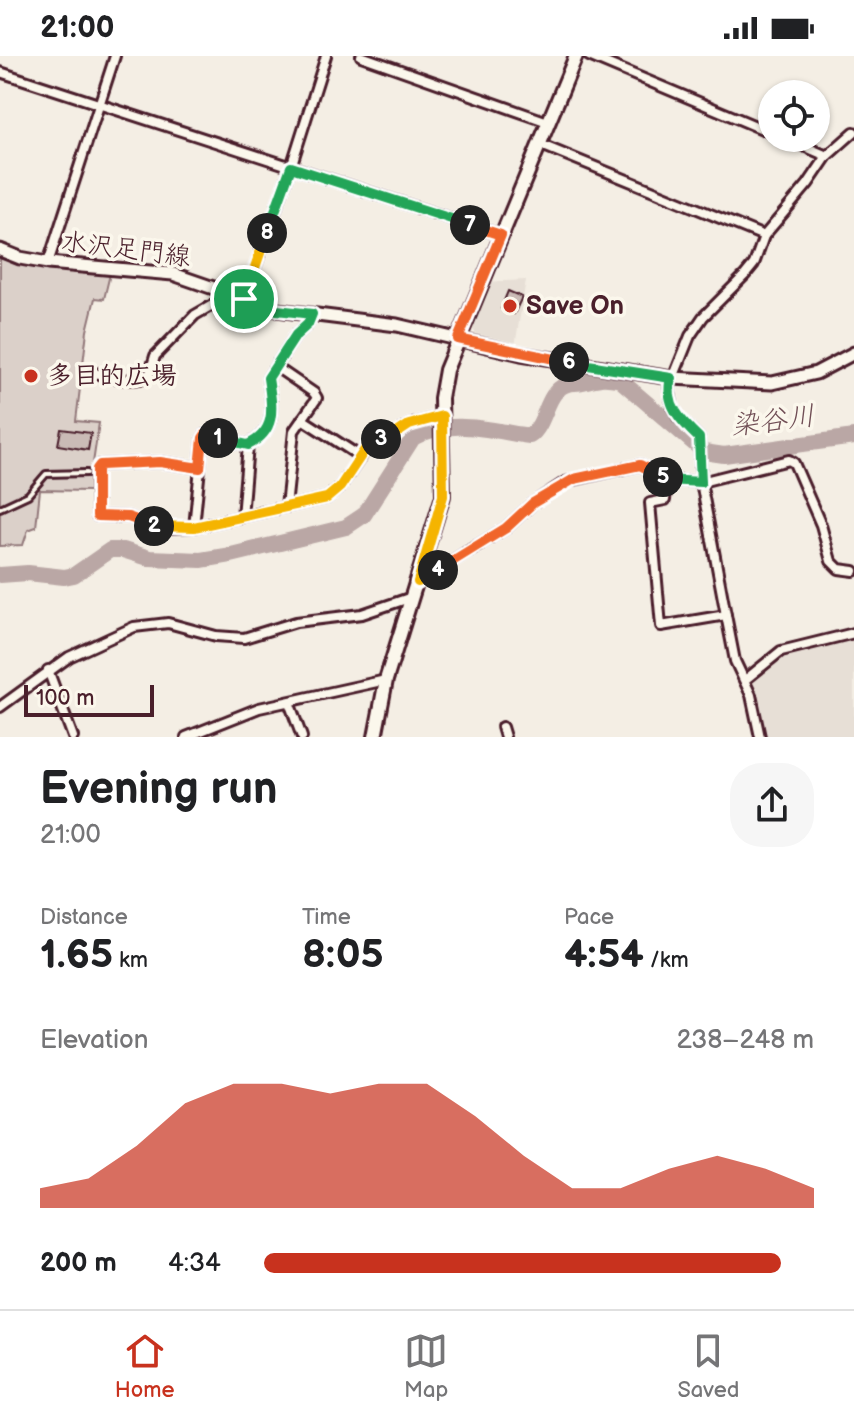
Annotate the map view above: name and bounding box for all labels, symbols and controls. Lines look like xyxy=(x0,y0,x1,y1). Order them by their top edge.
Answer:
text: 21:00 xyxy=(40,10,115,46)
map controls xyxy=(758,80,830,152)
button: locate xyxy=(758,80,830,152)
pin: 7 xyxy=(450,205,490,245)
text: 7 xyxy=(464,211,476,238)
pin: 8 xyxy=(247,213,287,253)
text: 8 xyxy=(260,219,274,246)
street label: 水沢足門線 xyxy=(60,227,192,273)
pin xyxy=(210,265,278,333)
icon: arrive xyxy=(222,277,266,321)
place label: Save On xyxy=(526,291,624,322)
marker: Save On xyxy=(501,297,519,315)
pin: 6 xyxy=(549,342,589,382)
text: 6 xyxy=(562,348,576,375)
place label: 多目的広場 xyxy=(47,361,177,392)
marker: 多目的広場 xyxy=(22,367,40,385)
water label: 染谷川 xyxy=(729,400,817,442)
pin: 1 xyxy=(198,418,238,458)
pin: 3 xyxy=(361,419,401,459)
text: 1 xyxy=(213,424,223,451)
text: 3 xyxy=(375,425,387,452)
pin: 5 xyxy=(643,457,683,497)
text: 5 xyxy=(657,463,669,490)
pin: 2 xyxy=(134,506,174,546)
text: 2 xyxy=(147,512,161,539)
pin: 4 xyxy=(418,550,458,590)
text: 4 xyxy=(432,556,444,583)
scale bar xyxy=(24,681,154,717)
text: 100 m xyxy=(36,685,95,712)
text: Evening run xyxy=(40,763,277,816)
button: share xyxy=(730,763,814,847)
text: 21:00 xyxy=(40,820,101,851)
text: Distance xyxy=(40,904,128,931)
text: Time xyxy=(302,904,351,931)
text: Pace xyxy=(564,904,614,931)
text: 1.65 xyxy=(40,931,113,979)
text: 8:05 xyxy=(302,931,384,979)
text: 4:54 xyxy=(564,931,644,979)
text: km xyxy=(113,947,148,974)
text: /km xyxy=(644,947,689,974)
text: Elevation xyxy=(40,1025,148,1056)
text: 238–248 m xyxy=(676,1025,814,1056)
text: 200 m xyxy=(40,1248,117,1279)
text: 4:34 xyxy=(168,1248,221,1279)
tab: Home xyxy=(115,1329,175,1404)
tab: Map xyxy=(404,1329,448,1404)
tab: Saved xyxy=(678,1329,739,1404)

